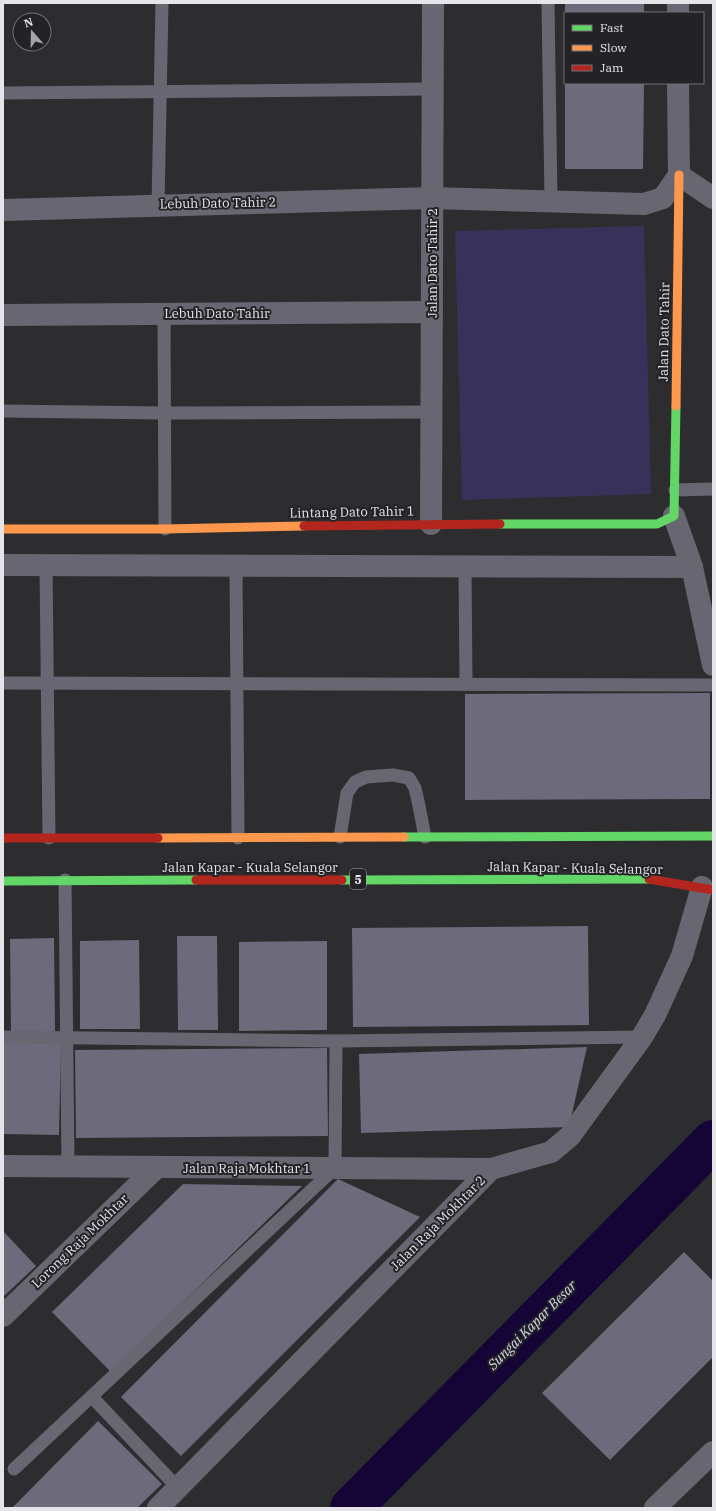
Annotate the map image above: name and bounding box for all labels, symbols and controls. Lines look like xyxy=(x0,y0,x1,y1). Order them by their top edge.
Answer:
north arrow xyxy=(12,12,52,52)
legend xyxy=(564,12,704,84)
text: N xyxy=(22,14,35,31)
text: Fast xyxy=(600,20,624,35)
text: Slow xyxy=(600,40,627,55)
text: Jam xyxy=(600,60,624,75)
street label: Lebuh Dato Tahir 2 xyxy=(160,193,276,213)
street label: Jalan Dato Tahir 2 xyxy=(424,208,441,318)
street label: Jalan Dato Tahir xyxy=(655,282,673,382)
street label: Lebuh Dato Tahir xyxy=(164,305,270,322)
street label: Lintang Dato Tahir 1 xyxy=(289,502,415,522)
street label: Jalan Kapar - Kuala Selangor xyxy=(487,858,663,878)
street label: Jalan Kapar - Kuala Selangor xyxy=(162,859,338,876)
road number: 5 xyxy=(350,869,366,889)
street label: Jalan Raja Mokhtar 1 xyxy=(183,1160,311,1177)
street label: Jalan Raja Mokhtar 2 xyxy=(387,1172,489,1274)
street label: Lorong Raja Mokhtar xyxy=(28,1190,132,1292)
water label: Sungai Kapar Besar xyxy=(483,1276,581,1374)

